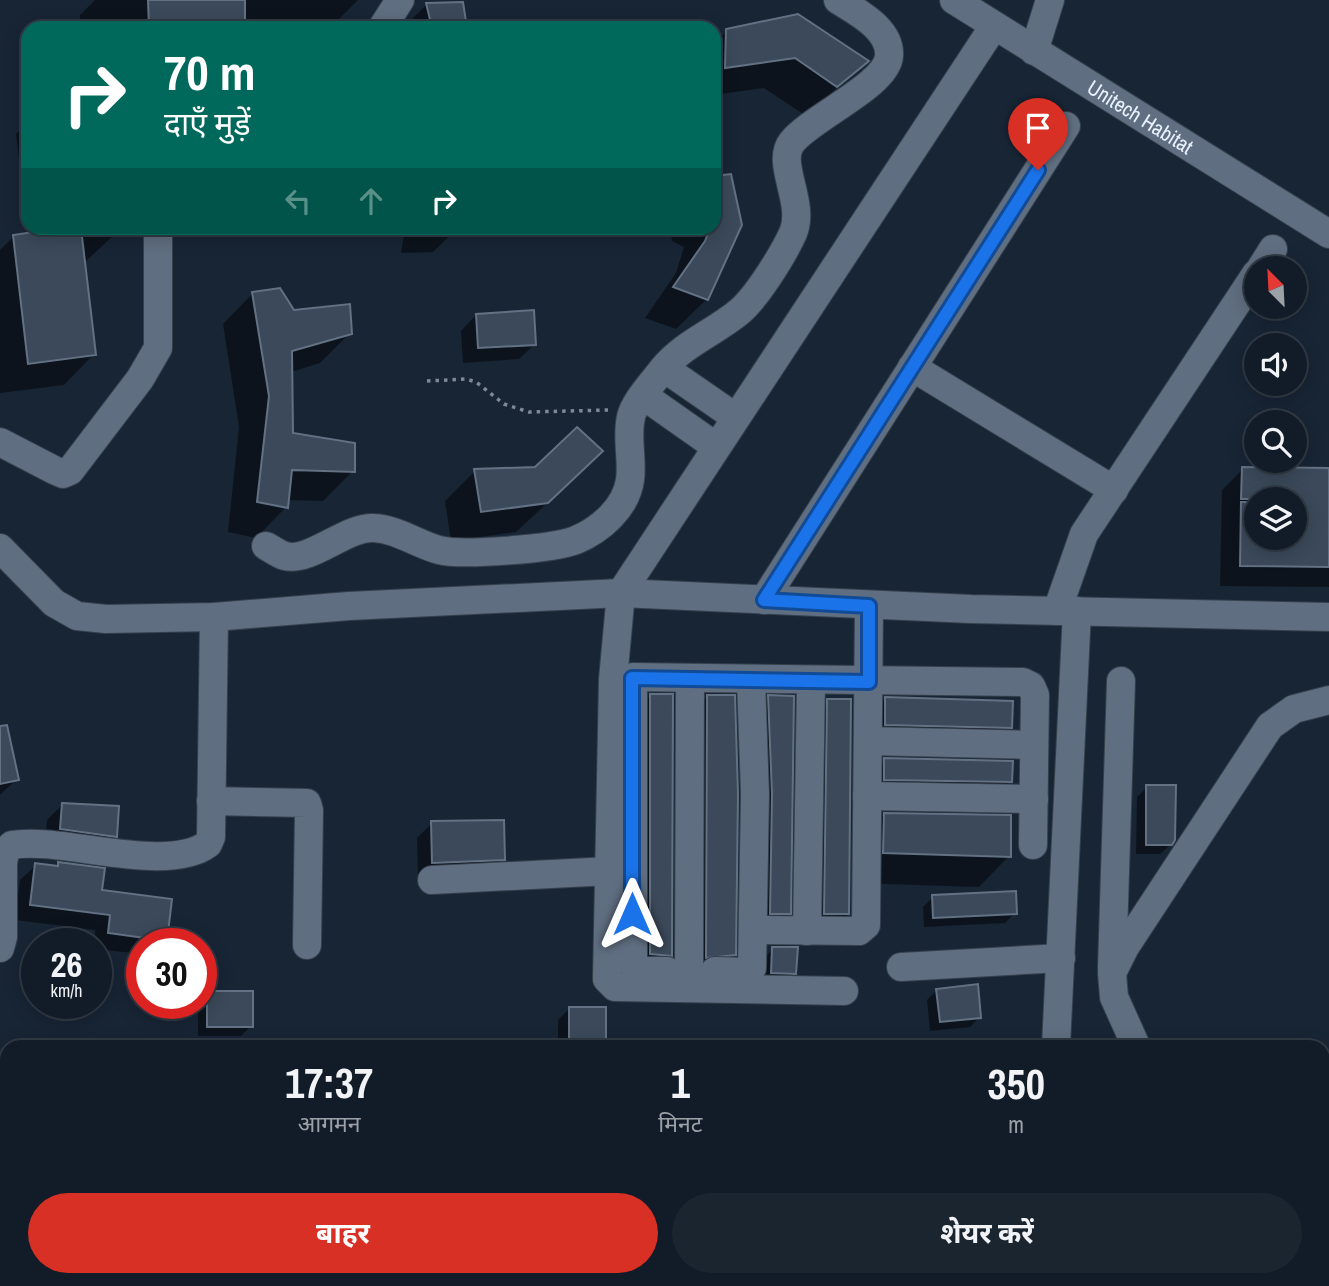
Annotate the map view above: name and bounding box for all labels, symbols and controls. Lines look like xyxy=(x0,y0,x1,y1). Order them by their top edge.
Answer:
text: 70 m xyxy=(164,39,256,105)
icon: right xyxy=(49,49,140,140)
street label: Unitech Habitat xyxy=(1082,72,1199,161)
pin xyxy=(1008,98,1068,170)
text: दाएँ मुड़ें xyxy=(164,102,251,145)
icon: arrive xyxy=(1019,109,1057,147)
icon: left xyxy=(279,182,317,220)
icon: ahead xyxy=(352,182,390,220)
icon: right xyxy=(425,182,463,220)
north arrow xyxy=(1244,256,1307,318)
map controls xyxy=(1244,256,1307,550)
button: sound xyxy=(1244,333,1307,396)
button: search xyxy=(1244,410,1307,473)
button: layers xyxy=(1244,487,1307,550)
position arrow xyxy=(595,877,669,951)
speed limit sign: 30 xyxy=(126,928,217,1019)
text: 26 xyxy=(51,941,82,988)
text: km/h xyxy=(51,978,83,1003)
text: 17:37 xyxy=(285,1055,373,1111)
text: 1 xyxy=(671,1055,690,1111)
text: 350 xyxy=(987,1056,1045,1112)
text: आगमन xyxy=(298,1108,361,1139)
text: मिनट xyxy=(658,1108,702,1139)
text: m xyxy=(1008,1109,1024,1140)
button: बाहर xyxy=(28,1193,658,1273)
button: शेयर करें xyxy=(672,1193,1302,1273)

